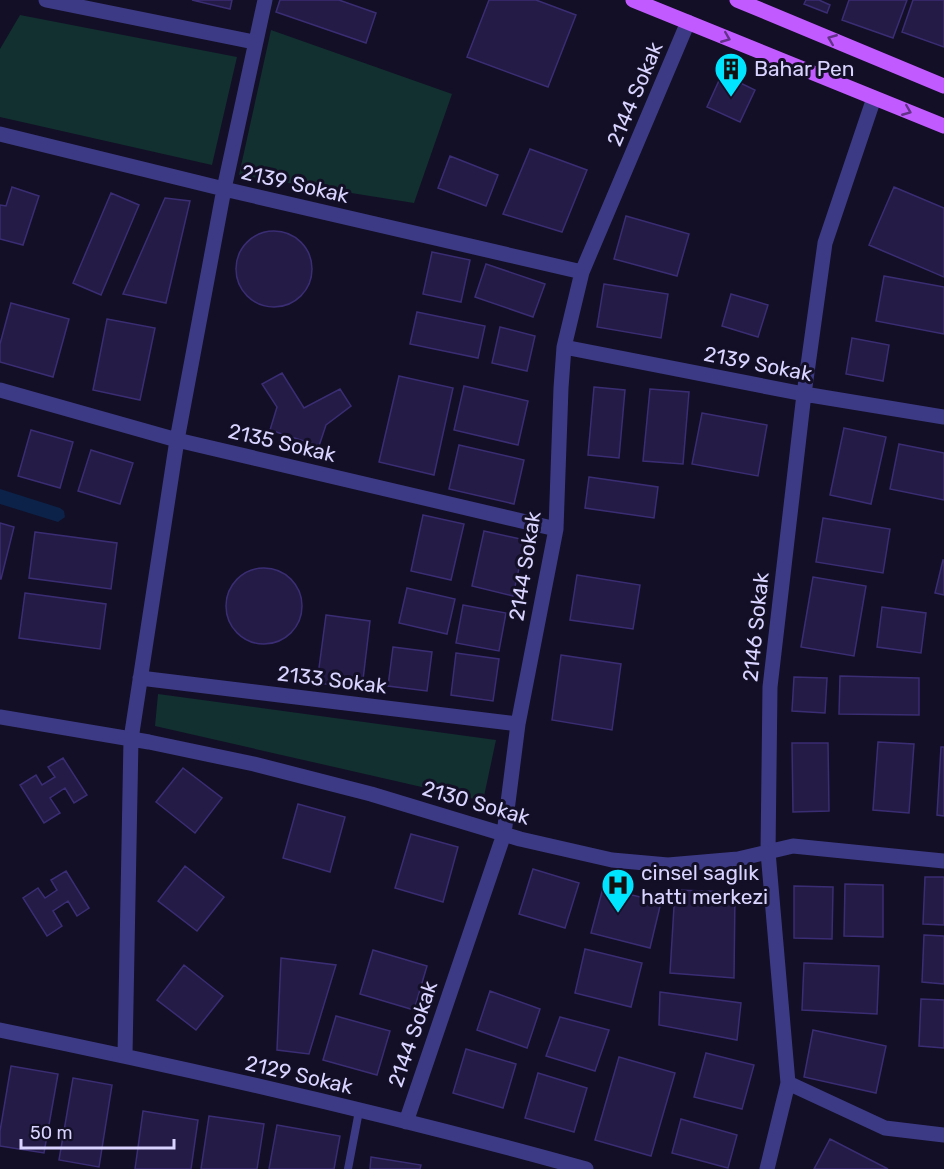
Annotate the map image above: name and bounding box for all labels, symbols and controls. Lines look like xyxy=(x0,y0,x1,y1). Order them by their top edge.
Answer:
one-way arrow xyxy=(720,31,731,43)
one-way arrow xyxy=(827,34,838,46)
street label: 2144 Sokak xyxy=(601,38,668,150)
building icon: Bahar Pen xyxy=(713,51,749,98)
place label: Bahar Pen xyxy=(754,56,854,81)
one-way arrow xyxy=(901,104,912,116)
street label: 2139 Sokak xyxy=(239,159,352,208)
street label: 2139 Sokak xyxy=(702,341,814,386)
street label: 2135 Sokak xyxy=(226,418,339,467)
street label: 2144 Sokak xyxy=(503,509,546,623)
street label: 2146 Sokak xyxy=(737,571,774,683)
street label: 2133 Sokak xyxy=(276,660,388,699)
street label: 2130 Sokak xyxy=(420,775,533,830)
place label: cinsel saglık hattı merkezi xyxy=(641,860,768,909)
hospital icon: cinsel saglık hattı merkezi xyxy=(600,867,636,914)
street label: 2144 Sokak xyxy=(383,977,442,1090)
street label: 2129 Sokak xyxy=(243,1050,355,1099)
scale bar xyxy=(21,1112,174,1150)
text: 50 m xyxy=(30,1122,73,1144)

